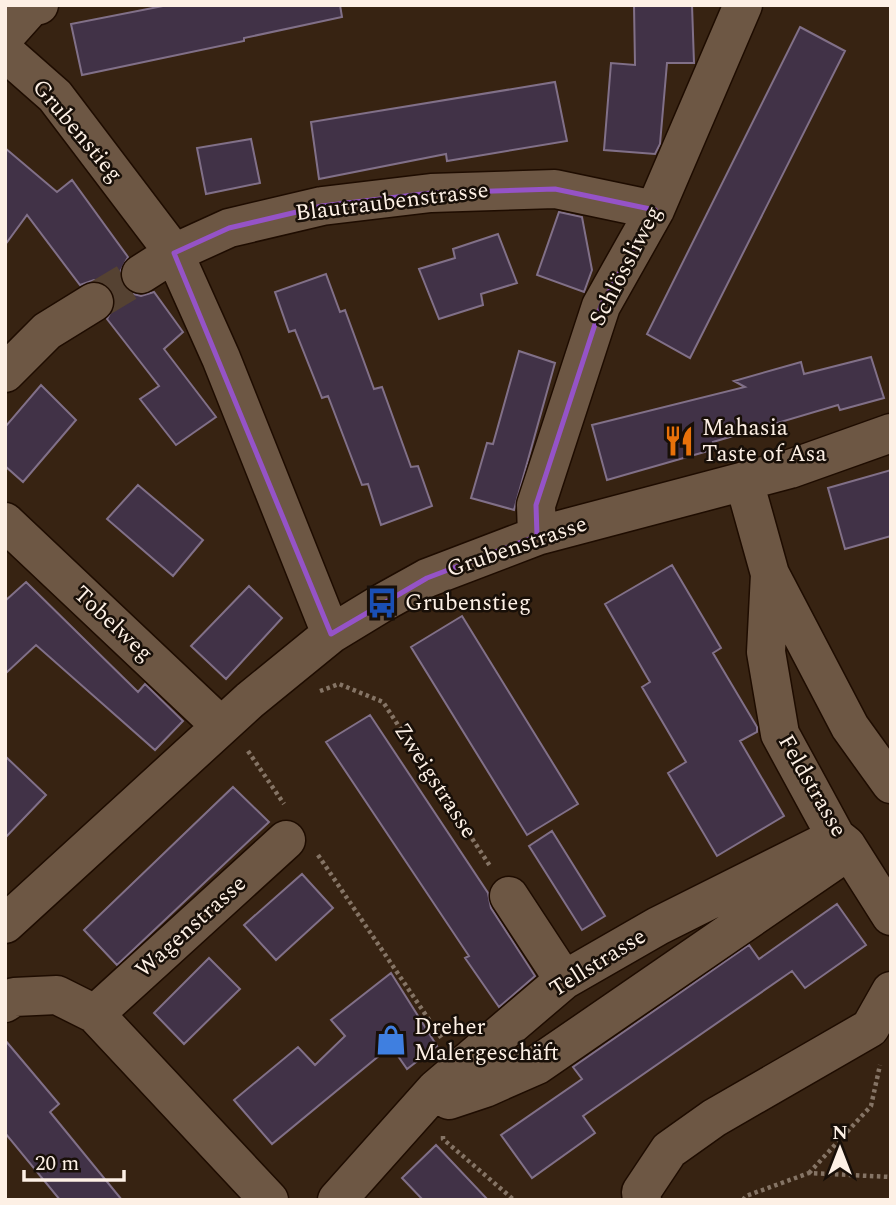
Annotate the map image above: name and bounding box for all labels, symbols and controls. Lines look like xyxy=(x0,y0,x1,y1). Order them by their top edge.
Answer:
street label: Grubenstieg xyxy=(23,72,131,190)
street label: Blautraubenstrasse xyxy=(293,173,491,231)
street label: Schlössliweg xyxy=(581,200,671,332)
place label: Mahasia Taste of Asa xyxy=(702,411,827,472)
restaurant icon: Mahasia Taste of Asa xyxy=(662,424,696,458)
street label: Grubenstrasse xyxy=(442,507,592,587)
street label: Tobelweg xyxy=(65,578,161,670)
bus stop icon: Grubenstieg xyxy=(365,586,399,620)
place label: Grubenstieg xyxy=(405,586,531,621)
street label: Zweigstrasse xyxy=(384,716,486,846)
street label: Feldstrasse xyxy=(768,728,856,844)
street label: Wagenstrasse xyxy=(127,867,255,987)
street label: Tellstrasse xyxy=(543,919,653,1007)
place label: Dreher Malergeschäft xyxy=(414,1010,559,1071)
shop icon: Dreher Malergeschäft xyxy=(374,1023,408,1057)
north arrow xyxy=(805,1114,875,1184)
text: N xyxy=(832,1119,848,1148)
scale bar xyxy=(24,1138,124,1182)
text: 20 m xyxy=(35,1148,79,1180)

